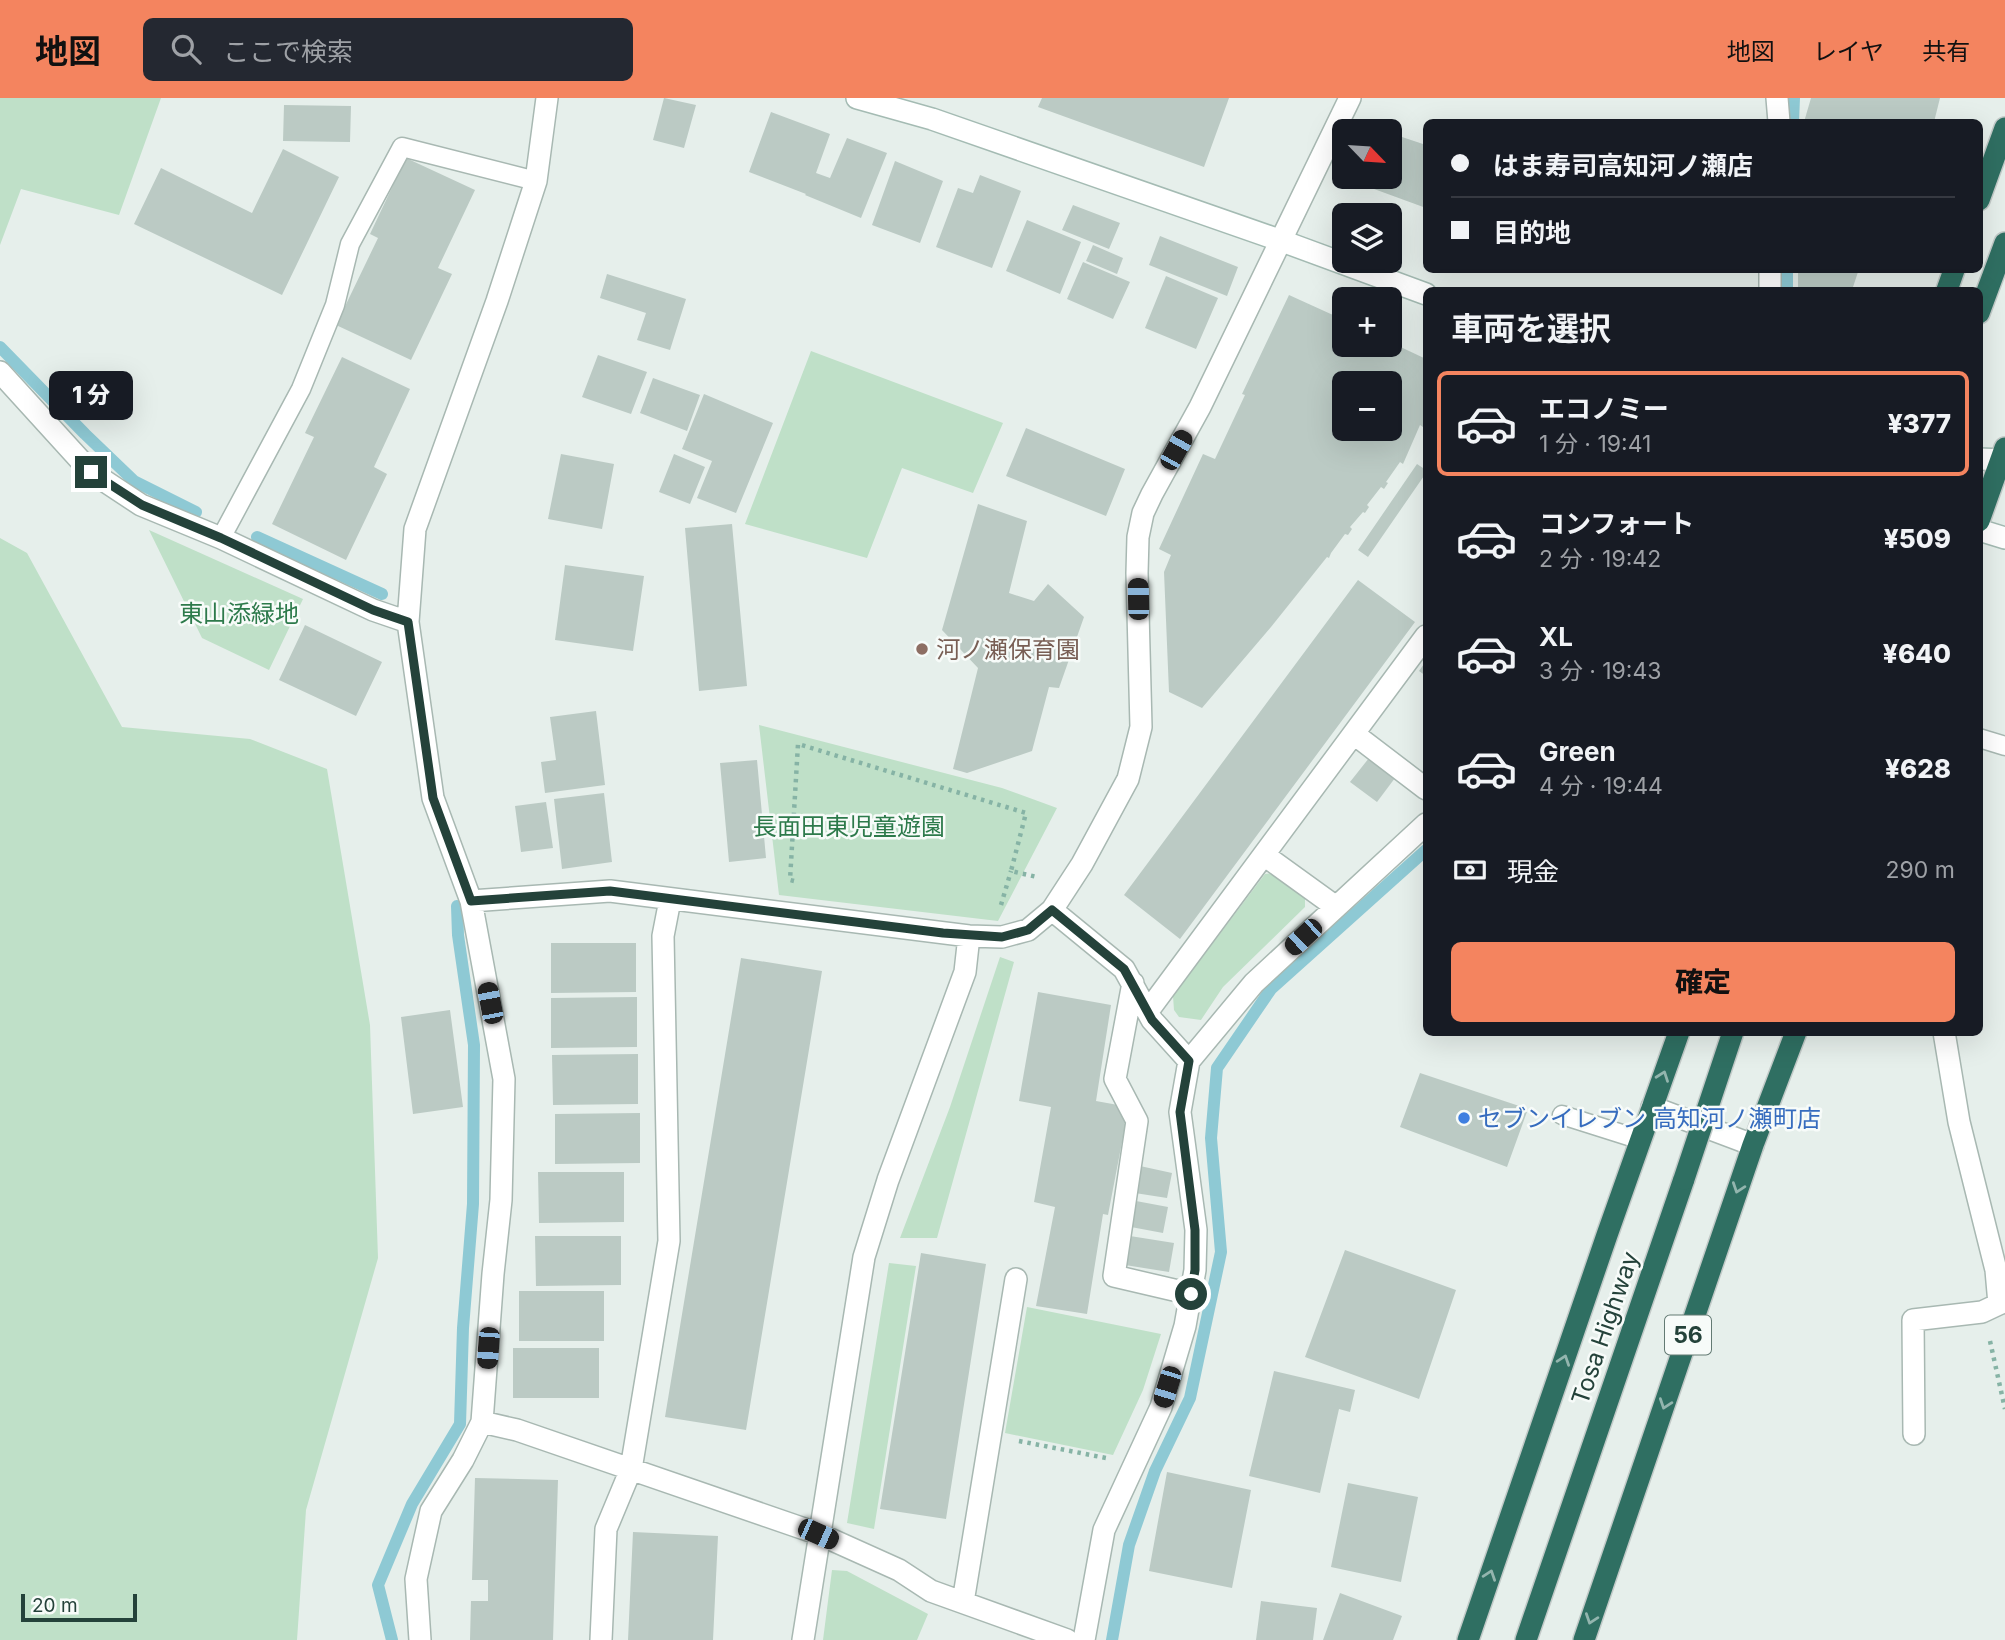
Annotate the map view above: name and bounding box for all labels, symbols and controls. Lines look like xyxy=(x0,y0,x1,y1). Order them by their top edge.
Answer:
search box xyxy=(143,18,633,81)
icon: search xyxy=(167,30,205,68)
text: 地図 xyxy=(35,31,101,71)
text: ここで検索 xyxy=(223,36,353,67)
text: 地図 xyxy=(1727,37,1775,66)
text: レイヤ xyxy=(1813,37,1884,66)
text: 共有 xyxy=(1922,37,1970,66)
north arrow xyxy=(1332,119,1402,189)
map controls xyxy=(1332,119,1402,441)
text: はま寿司高知河ノ瀬店 xyxy=(1493,150,1753,181)
button: layers xyxy=(1332,203,1402,273)
text: 目的地 xyxy=(1493,217,1571,248)
button: + xyxy=(1332,287,1402,357)
text: 車両を選択 xyxy=(1451,309,1611,348)
callout: 1 分 xyxy=(49,370,133,420)
button: − xyxy=(1332,371,1402,441)
text: 1 分 xyxy=(72,381,110,409)
icon: car xyxy=(1455,392,1518,455)
text: エコノミー xyxy=(1539,393,1669,424)
text: ¥377 xyxy=(1888,408,1951,439)
car xyxy=(1157,427,1196,473)
text: 1 分 · 19:41 xyxy=(1539,430,1651,458)
route end xyxy=(75,456,107,488)
icon: car xyxy=(1455,507,1518,570)
text: コンフォート xyxy=(1539,508,1694,539)
text: ¥509 xyxy=(1884,523,1951,554)
text: 2 分 · 19:42 xyxy=(1539,545,1661,573)
car xyxy=(1128,578,1149,620)
park label: 東山添緑地 xyxy=(179,599,299,628)
text: XL xyxy=(1539,621,1573,652)
icon: car xyxy=(1455,622,1518,685)
place label: 河ノ瀬保育園 xyxy=(936,635,1080,664)
text: ¥640 xyxy=(1883,638,1951,669)
marker: 河ノ瀬保育園 xyxy=(914,641,930,657)
text: 3 分 · 19:43 xyxy=(1539,657,1662,685)
text: Green xyxy=(1539,736,1616,767)
icon: car xyxy=(1455,737,1518,800)
text: ¥628 xyxy=(1885,753,1951,784)
text: 4 分 · 19:44 xyxy=(1539,772,1663,800)
park label: 長面田東児童遊園 xyxy=(753,812,945,841)
icon: cash xyxy=(1451,851,1489,889)
text: 現金 xyxy=(1507,856,1559,887)
text: 290 m xyxy=(1886,856,1955,884)
car xyxy=(1281,915,1326,959)
button: 確定 xyxy=(1451,942,1955,1022)
car xyxy=(476,980,505,1026)
one-way arrow xyxy=(1655,1071,1669,1083)
place label: セブンイレブン 高知河ノ瀬町店 xyxy=(1478,1104,1821,1133)
marker: セブンイレブン 高知河ノ瀬町店 xyxy=(1456,1110,1472,1126)
one-way arrow xyxy=(1732,1182,1746,1194)
street label: Tosa Highway xyxy=(1565,1248,1645,1408)
route start xyxy=(1175,1278,1207,1310)
road number: 56 xyxy=(1665,1316,1711,1354)
car xyxy=(477,1326,500,1370)
one-way arrow xyxy=(1556,1355,1570,1367)
car xyxy=(1151,1364,1184,1410)
one-way arrow xyxy=(1659,1397,1673,1409)
car xyxy=(795,1516,842,1552)
one-way arrow xyxy=(1482,1570,1496,1582)
scale bar xyxy=(21,1591,136,1623)
text: 20 m xyxy=(32,1594,78,1617)
one-way arrow xyxy=(1585,1612,1599,1624)

